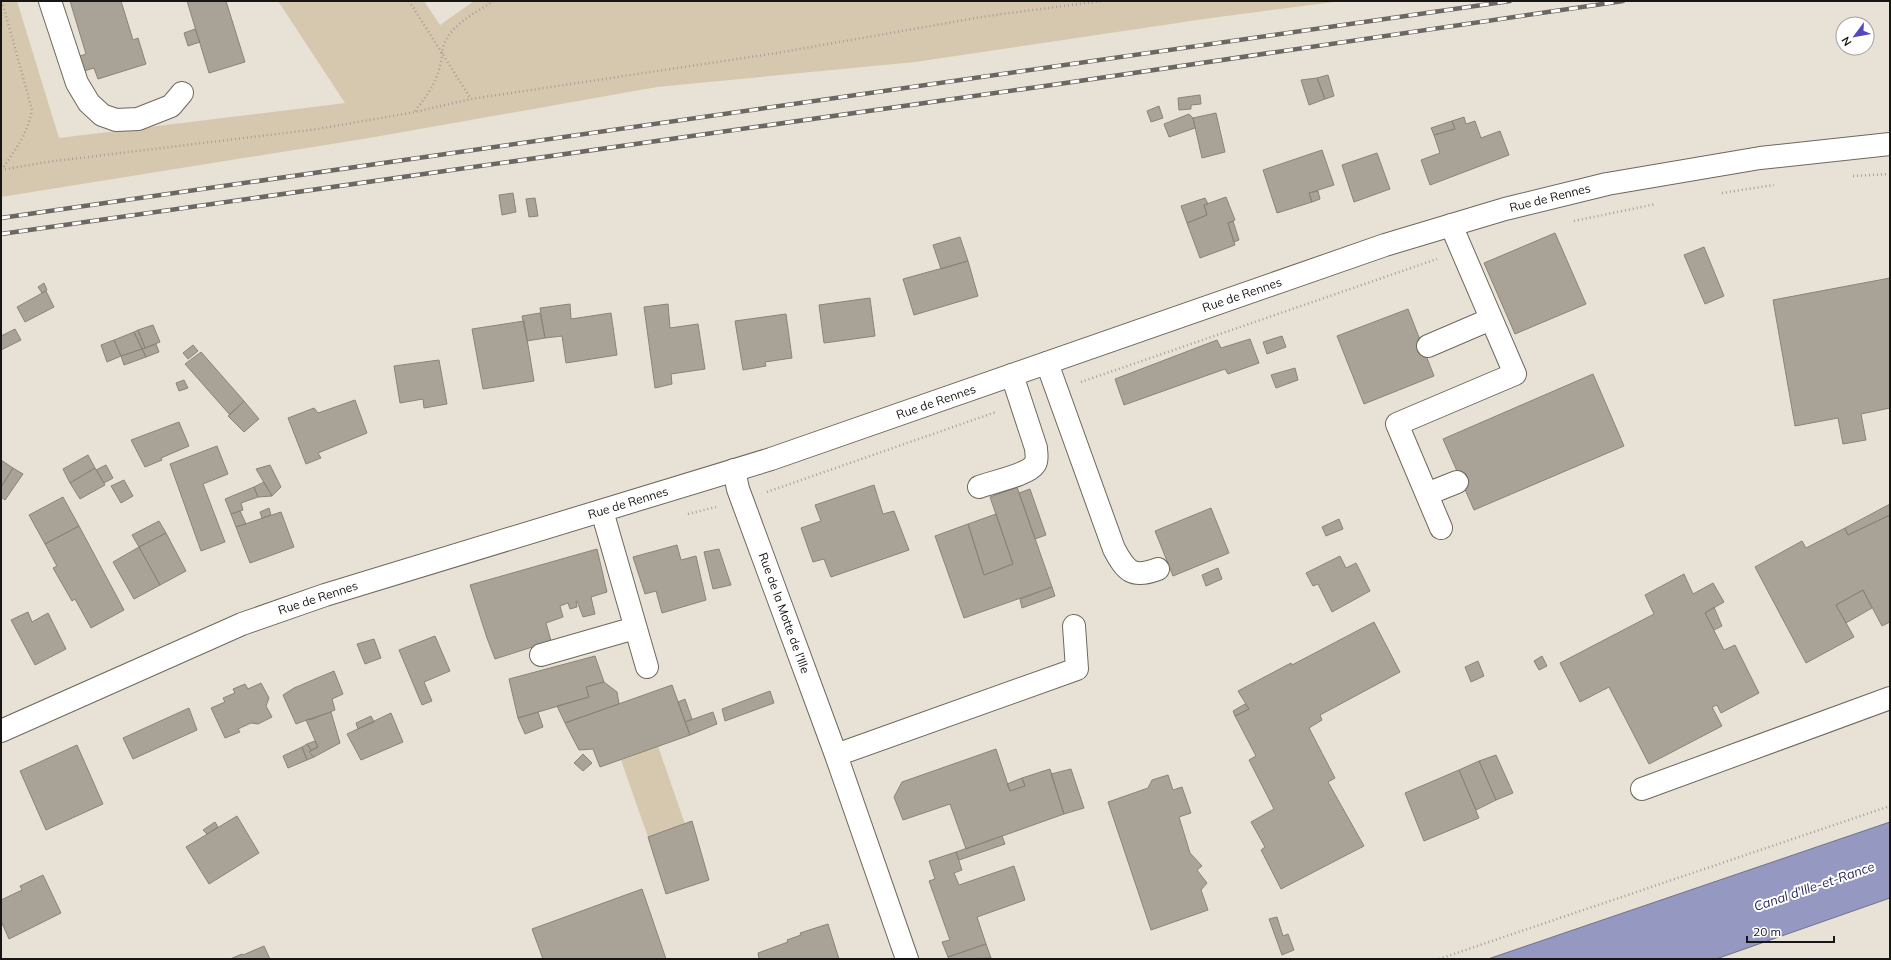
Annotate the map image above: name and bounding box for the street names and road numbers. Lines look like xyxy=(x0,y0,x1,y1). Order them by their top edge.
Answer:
street label: Rue de Rennes xyxy=(1508,180,1592,215)
street label: Rue de Rennes xyxy=(1200,274,1284,315)
street label: Rue de Rennes xyxy=(894,381,978,422)
street label: Rue de Rennes xyxy=(586,483,670,522)
street label: Rue de la Motte de l'Ille xyxy=(756,550,813,675)
street label: Rue de Rennes xyxy=(276,578,360,617)

